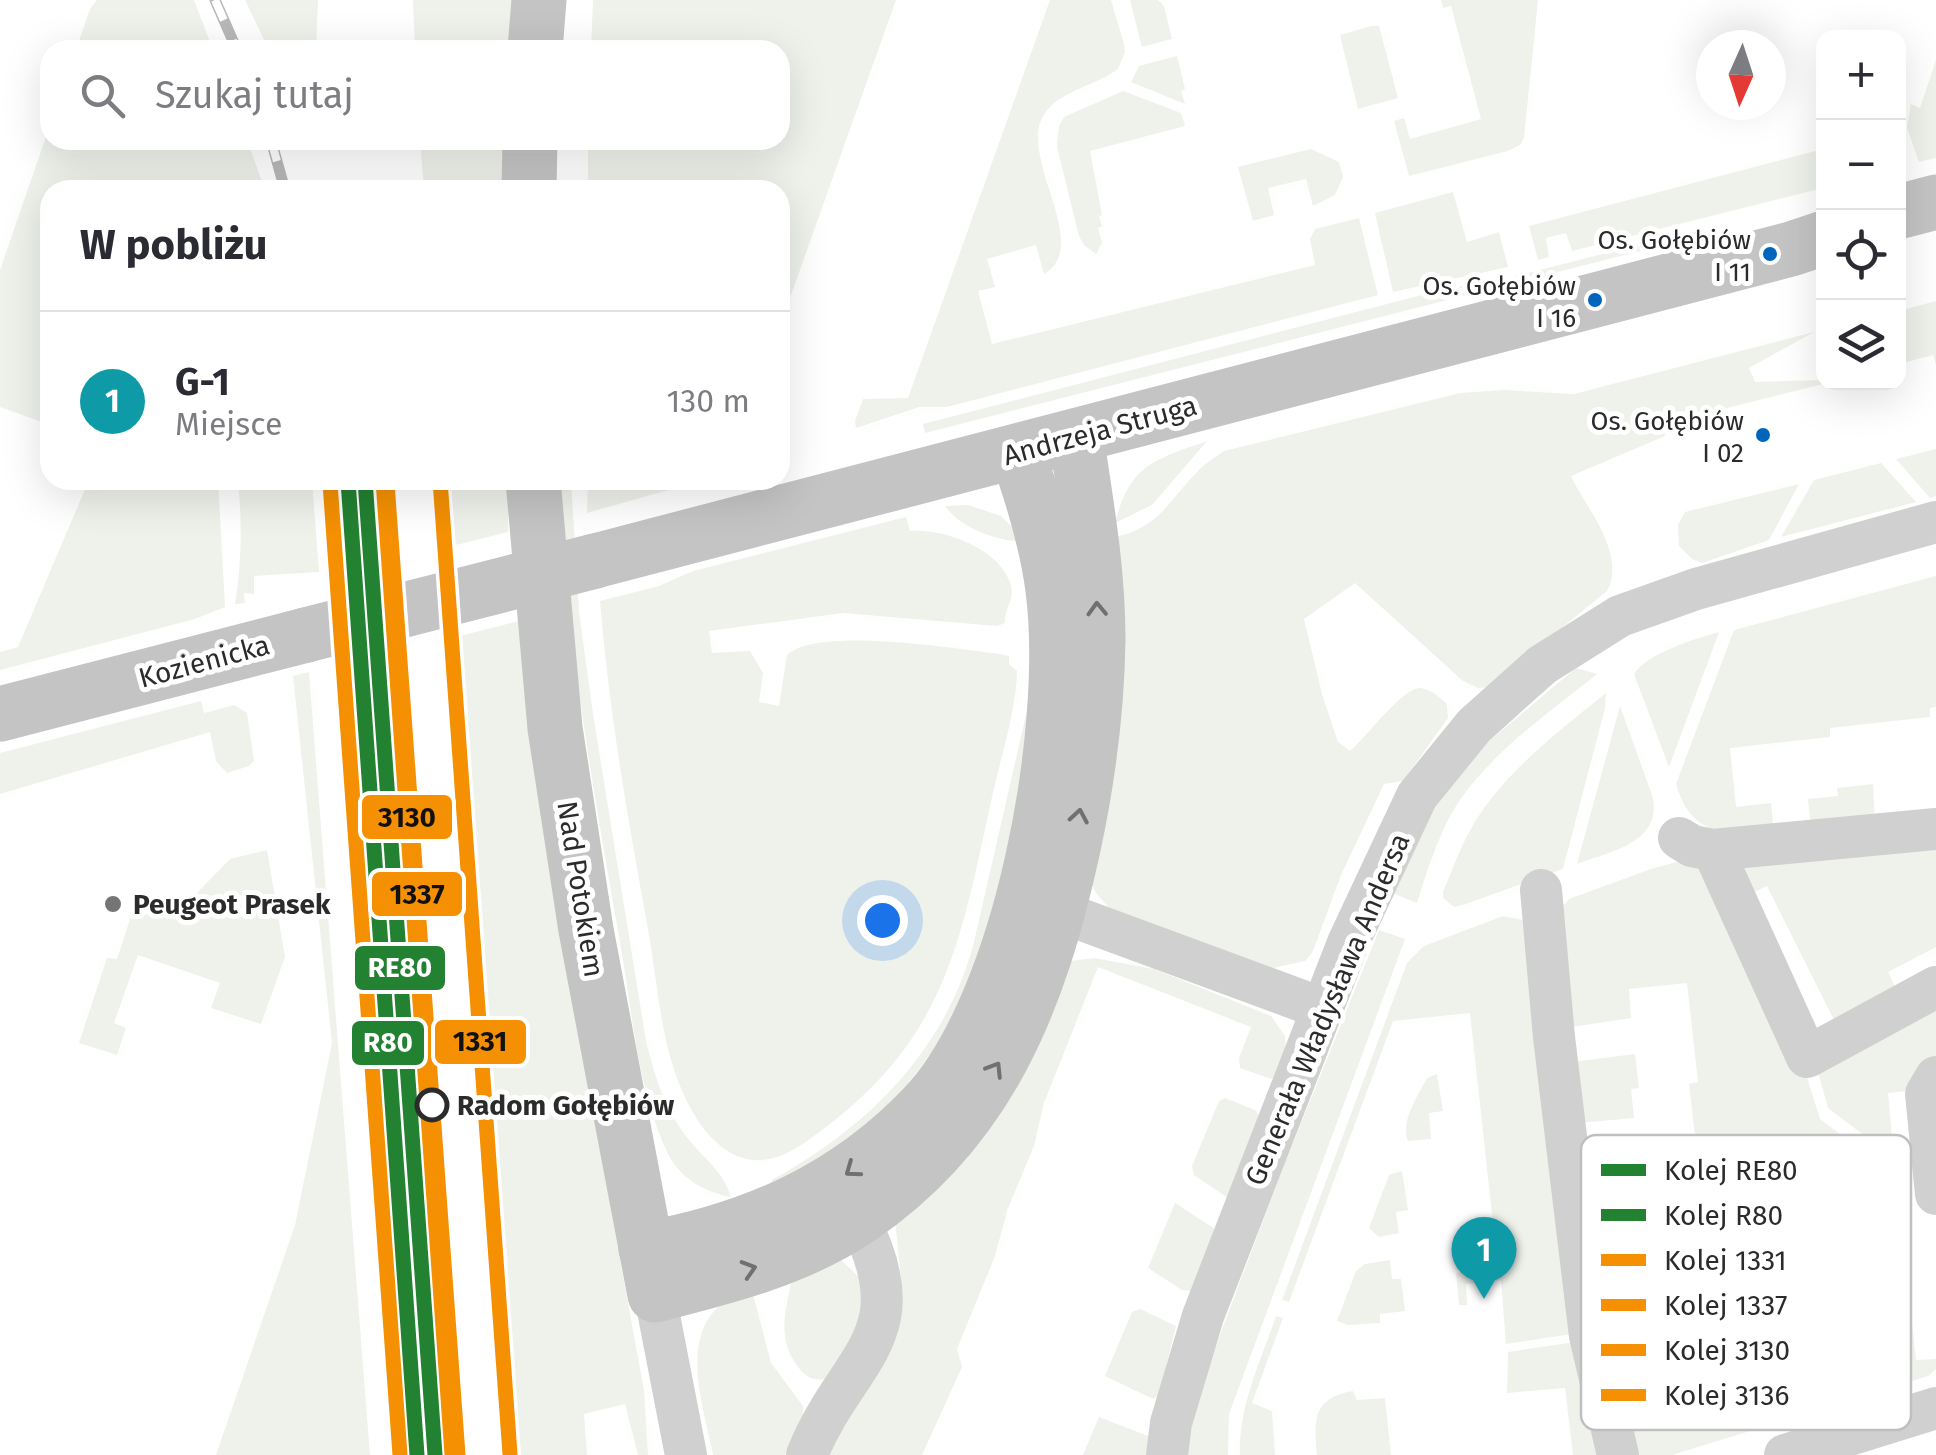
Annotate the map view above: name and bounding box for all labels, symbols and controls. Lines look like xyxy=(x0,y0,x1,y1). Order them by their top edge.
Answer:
north arrow xyxy=(1696,30,1786,120)
map controls xyxy=(1816,30,1906,390)
button: + xyxy=(1816,30,1906,120)
search box xyxy=(40,40,790,150)
icon: search xyxy=(75,68,130,123)
text: Szukaj tutaj xyxy=(155,72,354,118)
button: − xyxy=(1816,120,1906,210)
button: locate xyxy=(1816,210,1906,300)
text: W pobliżu xyxy=(80,220,267,270)
place label: Os. Gołębiów I 11 xyxy=(1598,225,1751,288)
marker: Os. Gołębiów I 11 xyxy=(1760,244,1780,264)
place label: Os. Gołębiów I 16 xyxy=(1423,271,1576,334)
marker: Os. Gołębiów I 16 xyxy=(1585,290,1605,310)
button: layers xyxy=(1816,300,1906,390)
text: G-1 xyxy=(175,359,230,405)
text: 1 xyxy=(105,382,120,420)
text: 130 m xyxy=(666,382,750,420)
street label: Andrzeja Struga xyxy=(1000,389,1201,472)
text: Miejsce xyxy=(175,405,282,443)
place label: Os. Gołębiów I 02 xyxy=(1591,406,1744,469)
marker: Os. Gołębiów I 02 xyxy=(1753,425,1773,445)
one-way arrow xyxy=(1087,601,1108,616)
street label: Kozienicka xyxy=(135,628,273,695)
line badge: 3130 xyxy=(360,793,454,841)
street label: Nad Potokiem xyxy=(550,799,611,979)
text: 3130 xyxy=(377,801,436,834)
one-way arrow xyxy=(1068,808,1089,825)
street label: Generała Władysława Andersa xyxy=(1238,828,1417,1190)
line badge: 1337 xyxy=(370,870,464,918)
text: 1337 xyxy=(389,878,445,911)
place label: Peugeot Prasek xyxy=(133,888,331,921)
marker: Peugeot Prasek xyxy=(102,893,124,915)
your location xyxy=(857,895,908,946)
line badge: RE80 xyxy=(353,944,447,992)
text: RE80 xyxy=(368,951,432,984)
line badge: 1331 xyxy=(433,1018,528,1066)
line badge: R80 xyxy=(350,1019,426,1067)
text: 1331 xyxy=(453,1025,507,1058)
text: R80 xyxy=(363,1026,413,1059)
one-way arrow xyxy=(983,1062,1002,1080)
marker: Radom Gołębiów xyxy=(416,1089,448,1121)
place label: Radom Gołębiów xyxy=(457,1089,674,1122)
legend xyxy=(1581,1135,1911,1430)
text: Kolej RE80 xyxy=(1664,1154,1798,1187)
one-way arrow xyxy=(845,1158,863,1175)
text: Kolej R80 xyxy=(1664,1199,1783,1232)
pin: 1 xyxy=(1452,1216,1516,1299)
text: Kolej 1331 xyxy=(1664,1244,1787,1277)
one-way arrow xyxy=(740,1261,757,1281)
text: Kolej 1337 xyxy=(1664,1289,1787,1322)
text: Kolej 3130 xyxy=(1664,1334,1790,1367)
text: Kolej 3136 xyxy=(1664,1379,1789,1412)

